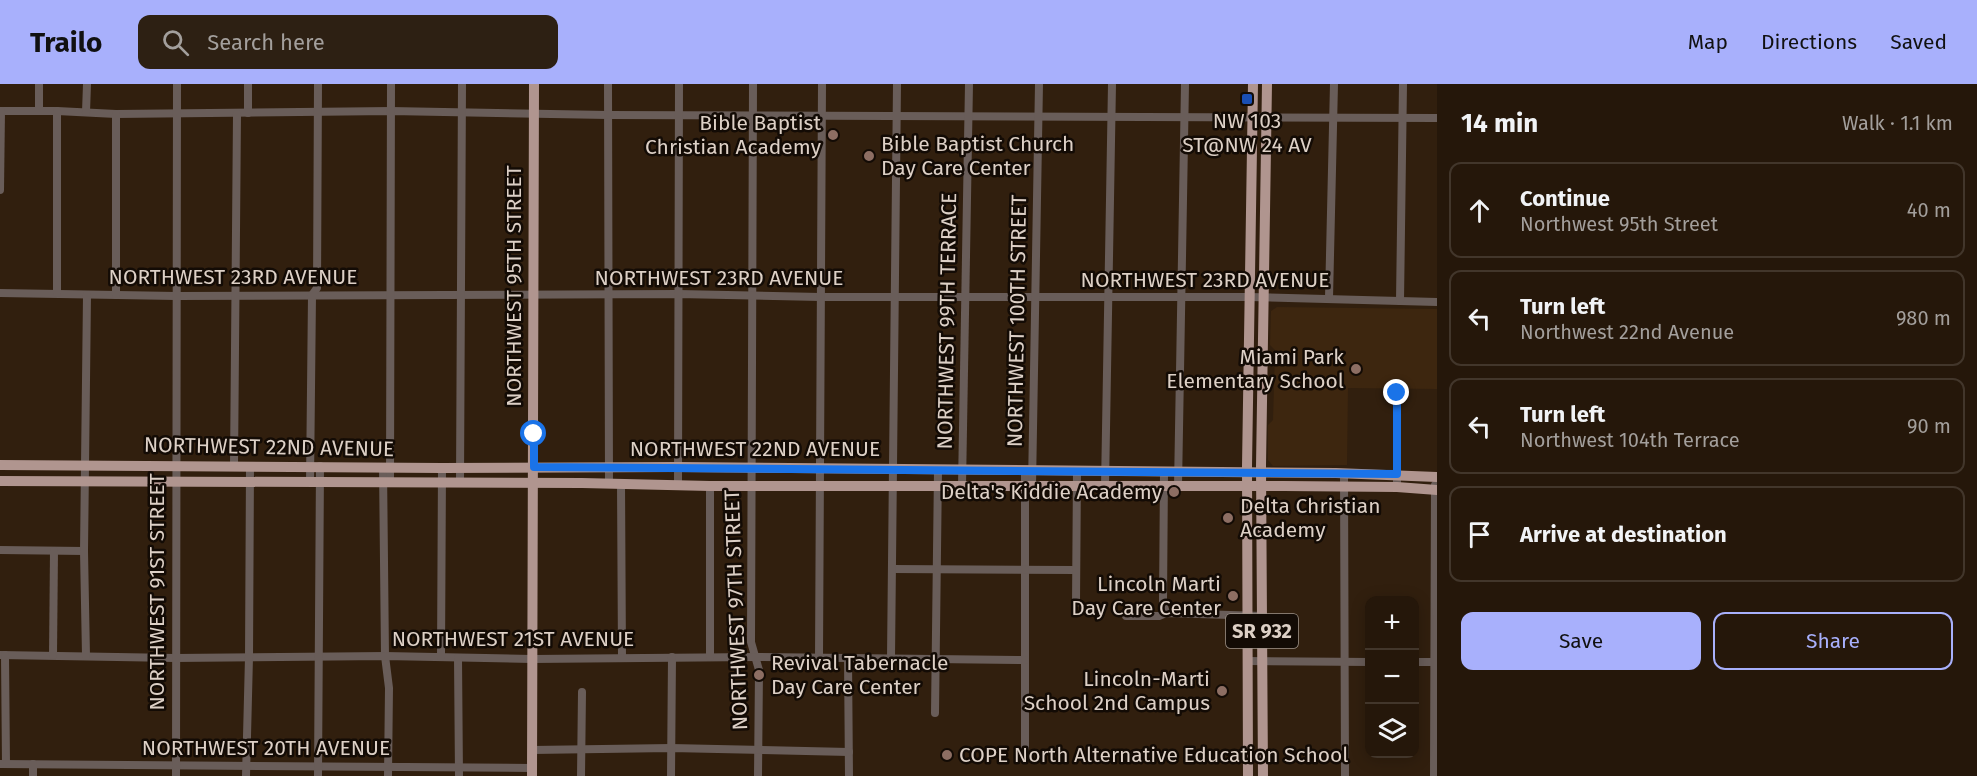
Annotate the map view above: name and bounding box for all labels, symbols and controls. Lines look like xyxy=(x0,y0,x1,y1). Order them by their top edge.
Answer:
search box xyxy=(138,15,558,69)
text: Trailo xyxy=(30,26,102,59)
icon: search xyxy=(159,26,192,59)
text: Search here xyxy=(207,29,325,56)
text: Map xyxy=(1688,29,1728,55)
text: Directions xyxy=(1761,29,1857,55)
text: Saved xyxy=(1890,29,1947,55)
marker: NW 103 ST@NW 24 AV xyxy=(1240,92,1254,106)
place label: NW 103 ST@NW 24 AV xyxy=(1182,108,1312,158)
text: 14 min xyxy=(1461,108,1538,139)
place label: Bible Baptist Christian Academy xyxy=(645,110,822,160)
text: Walk · 1.1 km xyxy=(1842,111,1953,135)
marker: Bible Baptist Christian Academy xyxy=(826,128,840,142)
place label: Bible Baptist Church Day Care Center xyxy=(881,131,1074,181)
marker: Bible Baptist Church Day Care Center xyxy=(862,149,876,163)
street label: NORTHWEST 95TH STREET xyxy=(501,165,527,407)
text: Continue xyxy=(1520,185,1610,212)
street label: NORTHWEST 99TH TERRACE xyxy=(932,192,962,450)
street label: NORTHWEST 100TH STREET xyxy=(1002,194,1032,447)
icon: ahead xyxy=(1463,194,1496,227)
text: 40 m xyxy=(1907,198,1951,222)
text: Northwest 95th Street xyxy=(1520,212,1718,236)
street label: NORTHWEST 23RD AVENUE xyxy=(109,264,357,290)
street label: NORTHWEST 23RD AVENUE xyxy=(595,265,843,291)
street label: NORTHWEST 23RD AVENUE xyxy=(1081,267,1329,293)
text: Turn left xyxy=(1520,293,1605,320)
icon: left xyxy=(1463,302,1496,335)
text: 980 m xyxy=(1896,306,1951,330)
text: Northwest 22nd Avenue xyxy=(1520,320,1734,344)
place label: Miami Park Elementary School xyxy=(1166,344,1344,394)
marker: Miami Park Elementary School xyxy=(1349,362,1363,376)
route end xyxy=(1383,379,1409,405)
text: Turn left xyxy=(1520,401,1605,428)
icon: left xyxy=(1463,410,1496,443)
text: 90 m xyxy=(1907,414,1951,438)
route start xyxy=(520,420,546,446)
text: Northwest 104th Terrace xyxy=(1520,428,1740,452)
street label: NORTHWEST 22ND AVENUE xyxy=(144,432,394,462)
street label: NORTHWEST 22ND AVENUE xyxy=(630,436,880,462)
street label: NORTHWEST 91ST STREET xyxy=(144,473,170,711)
place label: Delta's Kiddie Academy xyxy=(941,479,1163,505)
marker: Delta's Kiddie Academy xyxy=(1167,485,1181,499)
street label: NORTHWEST 97TH STREET xyxy=(719,489,753,731)
place label: Delta Christian Academy xyxy=(1240,493,1380,543)
marker: Delta Christian Academy xyxy=(1221,511,1235,525)
icon: arrive xyxy=(1463,518,1496,551)
text: Arrive at destination xyxy=(1520,521,1727,548)
place label: Lincoln Marti Day Care Center xyxy=(1071,571,1221,621)
marker: Lincoln Marti Day Care Center xyxy=(1226,589,1240,603)
map controls xyxy=(1365,596,1419,758)
button: + xyxy=(1365,596,1419,650)
button: Save xyxy=(1461,612,1701,670)
button: Share xyxy=(1713,612,1953,670)
road number: SR 932 xyxy=(1226,614,1298,648)
street label: NORTHWEST 21ST AVENUE xyxy=(392,626,634,652)
place label: Revival Tabernacle Day Care Center xyxy=(771,650,948,700)
button: − xyxy=(1365,650,1419,704)
place label: Lincoln-Marti School 2nd Campus xyxy=(1024,666,1210,716)
marker: Revival Tabernacle Day Care Center xyxy=(752,668,766,682)
marker: Lincoln-Marti School 2nd Campus xyxy=(1215,684,1229,698)
button: layers xyxy=(1365,704,1419,758)
street label: NORTHWEST 20TH AVENUE xyxy=(142,735,390,761)
place label: COPE North Alternative Education School xyxy=(959,742,1349,768)
marker: COPE North Alternative Education School xyxy=(940,748,954,762)

